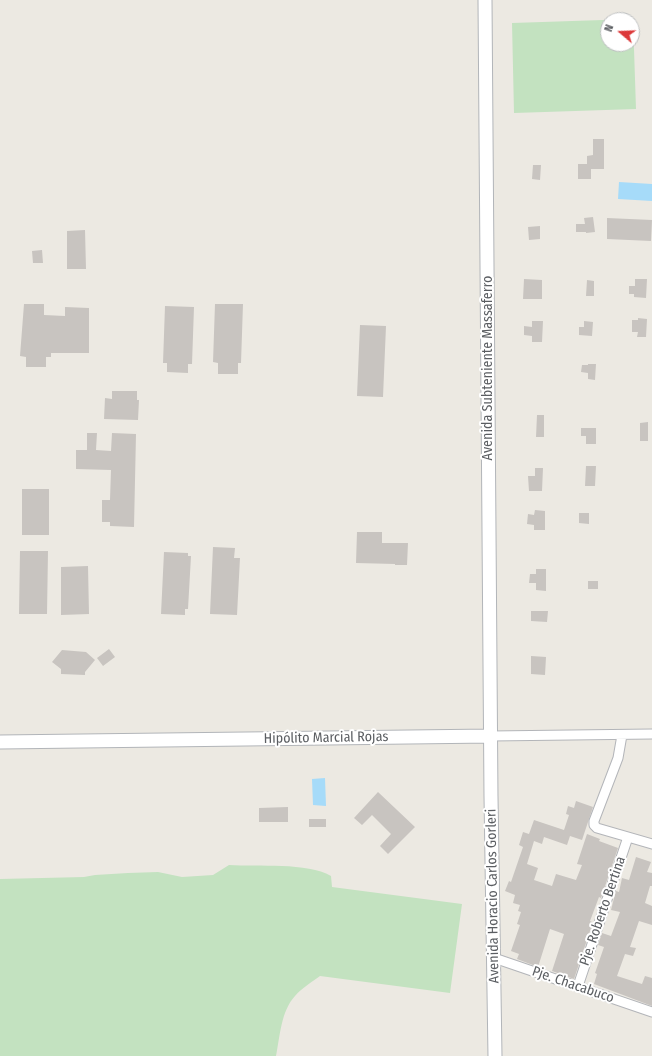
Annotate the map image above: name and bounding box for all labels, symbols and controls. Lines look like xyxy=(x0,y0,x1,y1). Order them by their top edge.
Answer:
north arrow xyxy=(600,12,640,52)
text: N xyxy=(602,23,616,33)
street label: Avenida Subteniente Massaferro xyxy=(480,276,496,460)
street label: Hipólito Marcial Rojas xyxy=(264,729,388,747)
street label: Avenida Horacio Carlos Gorleri xyxy=(483,809,503,983)
street label: Pje. Roberto Bertina xyxy=(576,854,630,968)
street label: Pje. Chacabuco xyxy=(530,963,616,1007)

